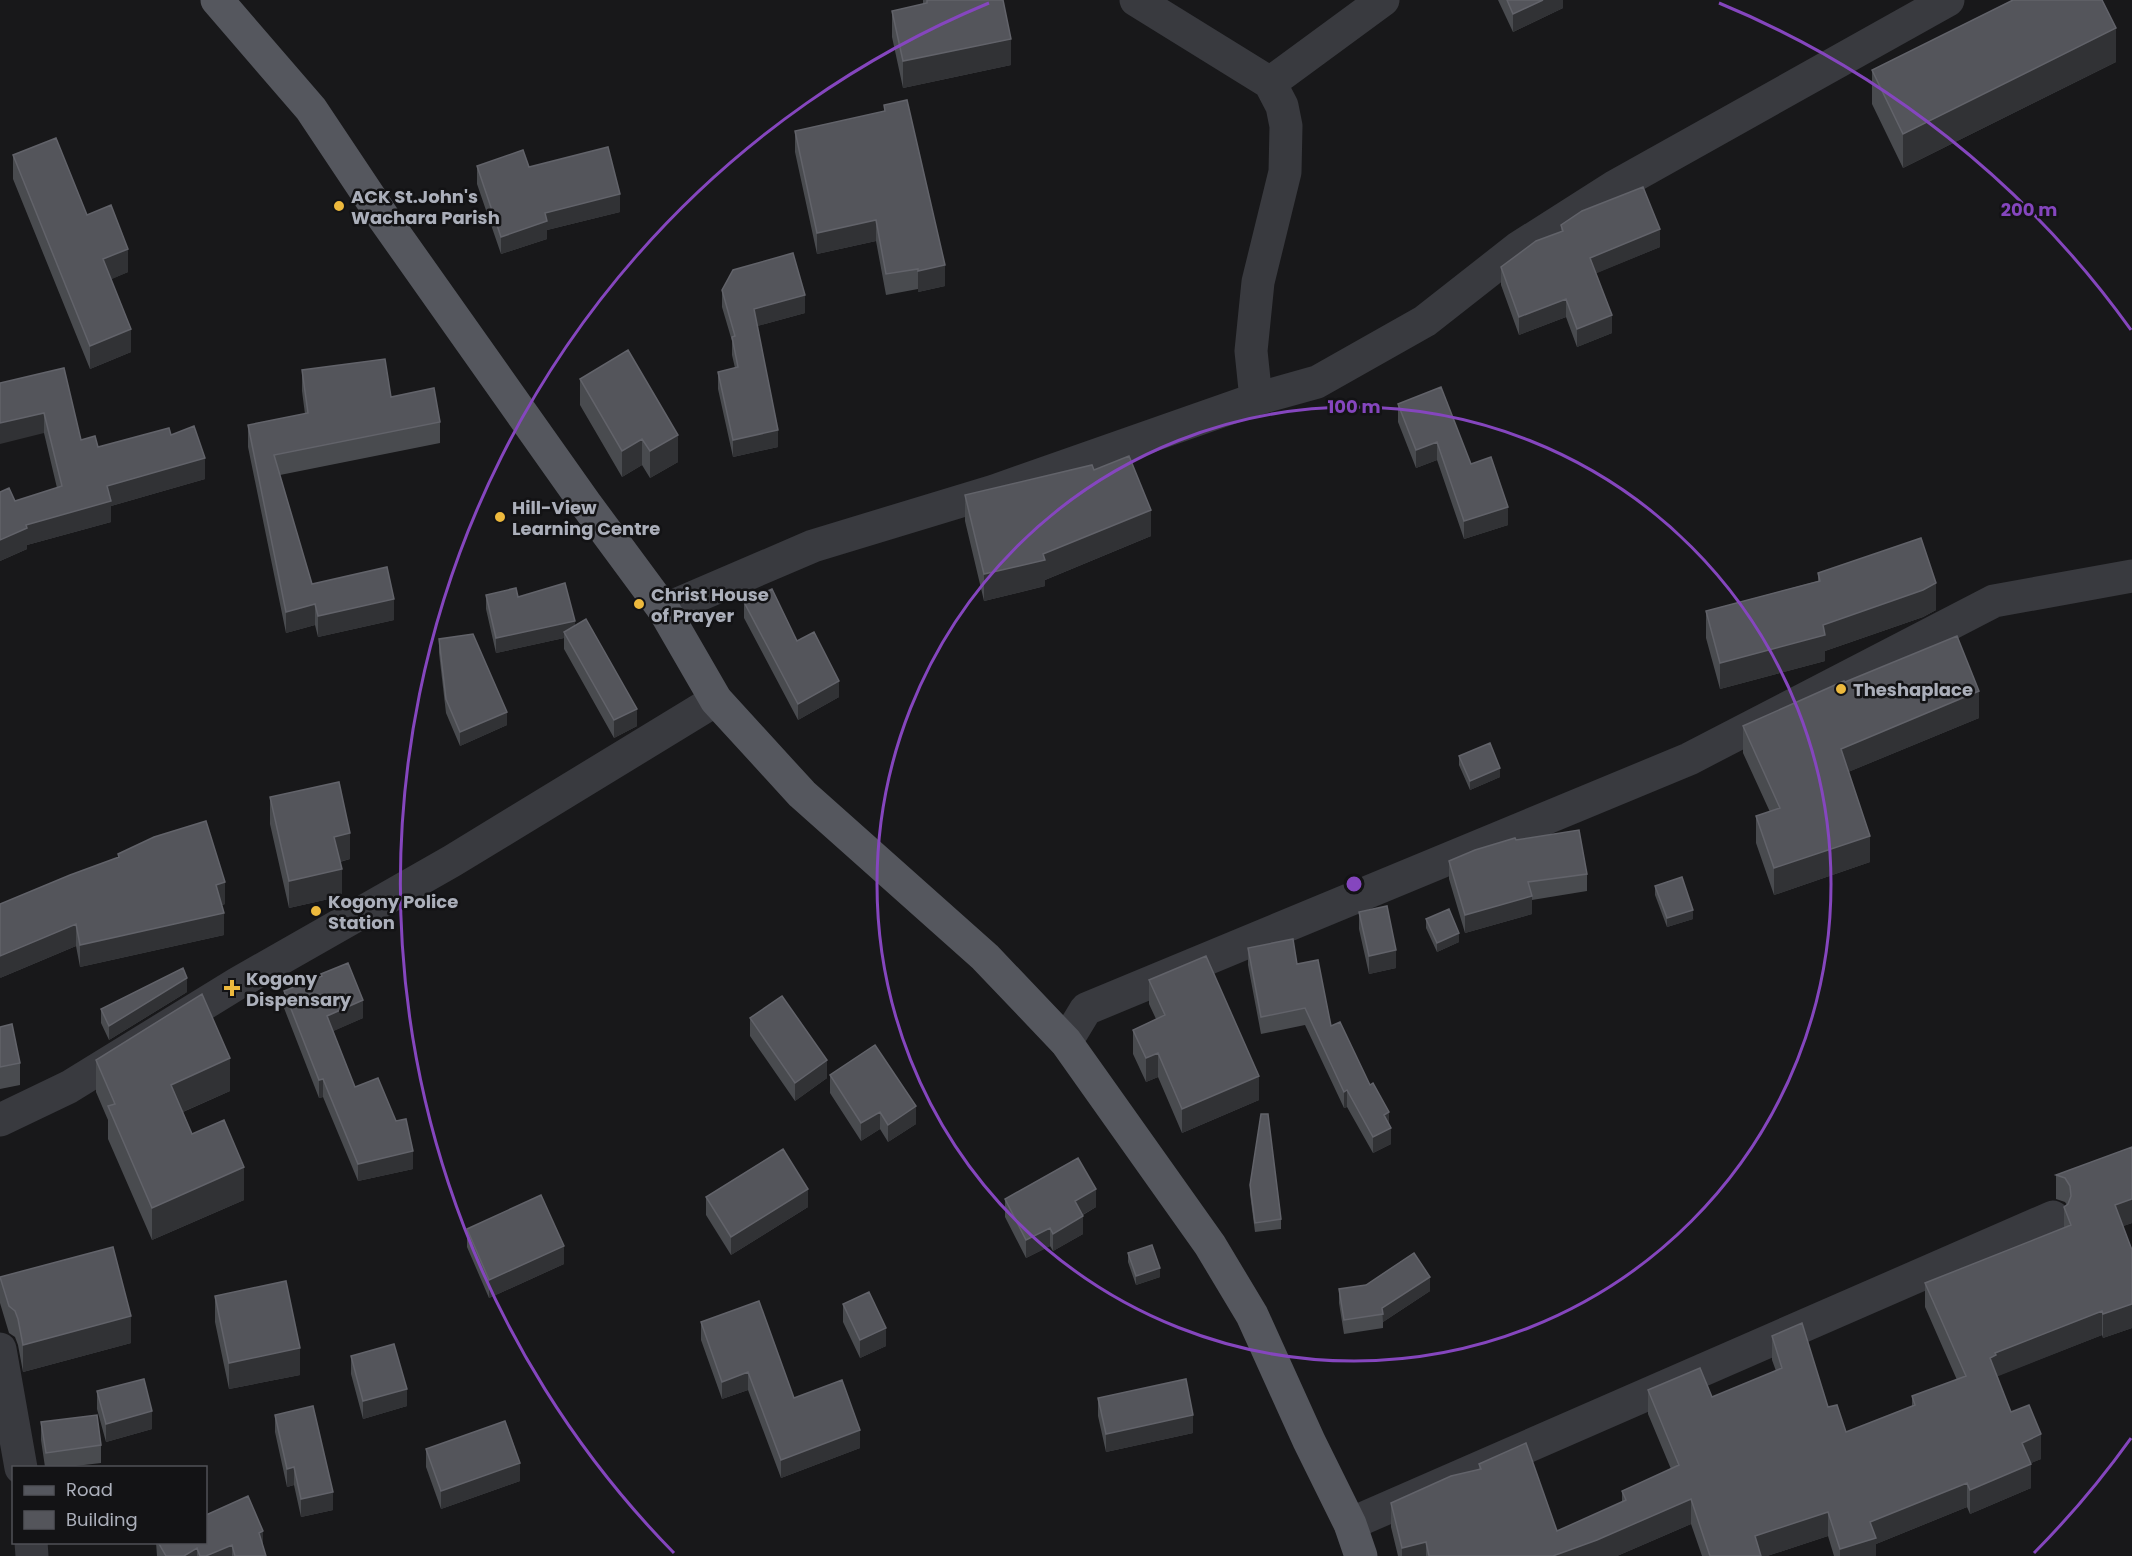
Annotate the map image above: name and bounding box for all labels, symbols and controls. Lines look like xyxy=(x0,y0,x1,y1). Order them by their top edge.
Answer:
place label: ACK St.John's Wachara Parish xyxy=(351,184,500,230)
text: 200 m xyxy=(2001,197,2057,222)
marker: ACK St.John's Wachara Parish xyxy=(332,199,346,213)
text: 100 m xyxy=(1327,394,1381,419)
place label: Hill-View Learning Centre xyxy=(512,495,660,541)
marker: Hill-View Learning Centre xyxy=(493,510,507,524)
place label: Christ House of Prayer xyxy=(651,582,769,628)
marker: Christ House of Prayer xyxy=(632,597,646,611)
place label: Theshaplace xyxy=(1853,677,1973,702)
marker: Theshaplace xyxy=(1834,682,1848,696)
centre of rings xyxy=(1344,874,1364,894)
place label: Kogony Police Station xyxy=(328,889,458,935)
marker: Kogony Police Station xyxy=(309,904,323,918)
place label: Kogony Dispensary xyxy=(246,966,352,1012)
marker: Kogony Dispensary xyxy=(223,979,241,997)
legend xyxy=(12,1466,207,1544)
text: Road xyxy=(66,1477,113,1502)
text: Building xyxy=(66,1507,138,1532)

